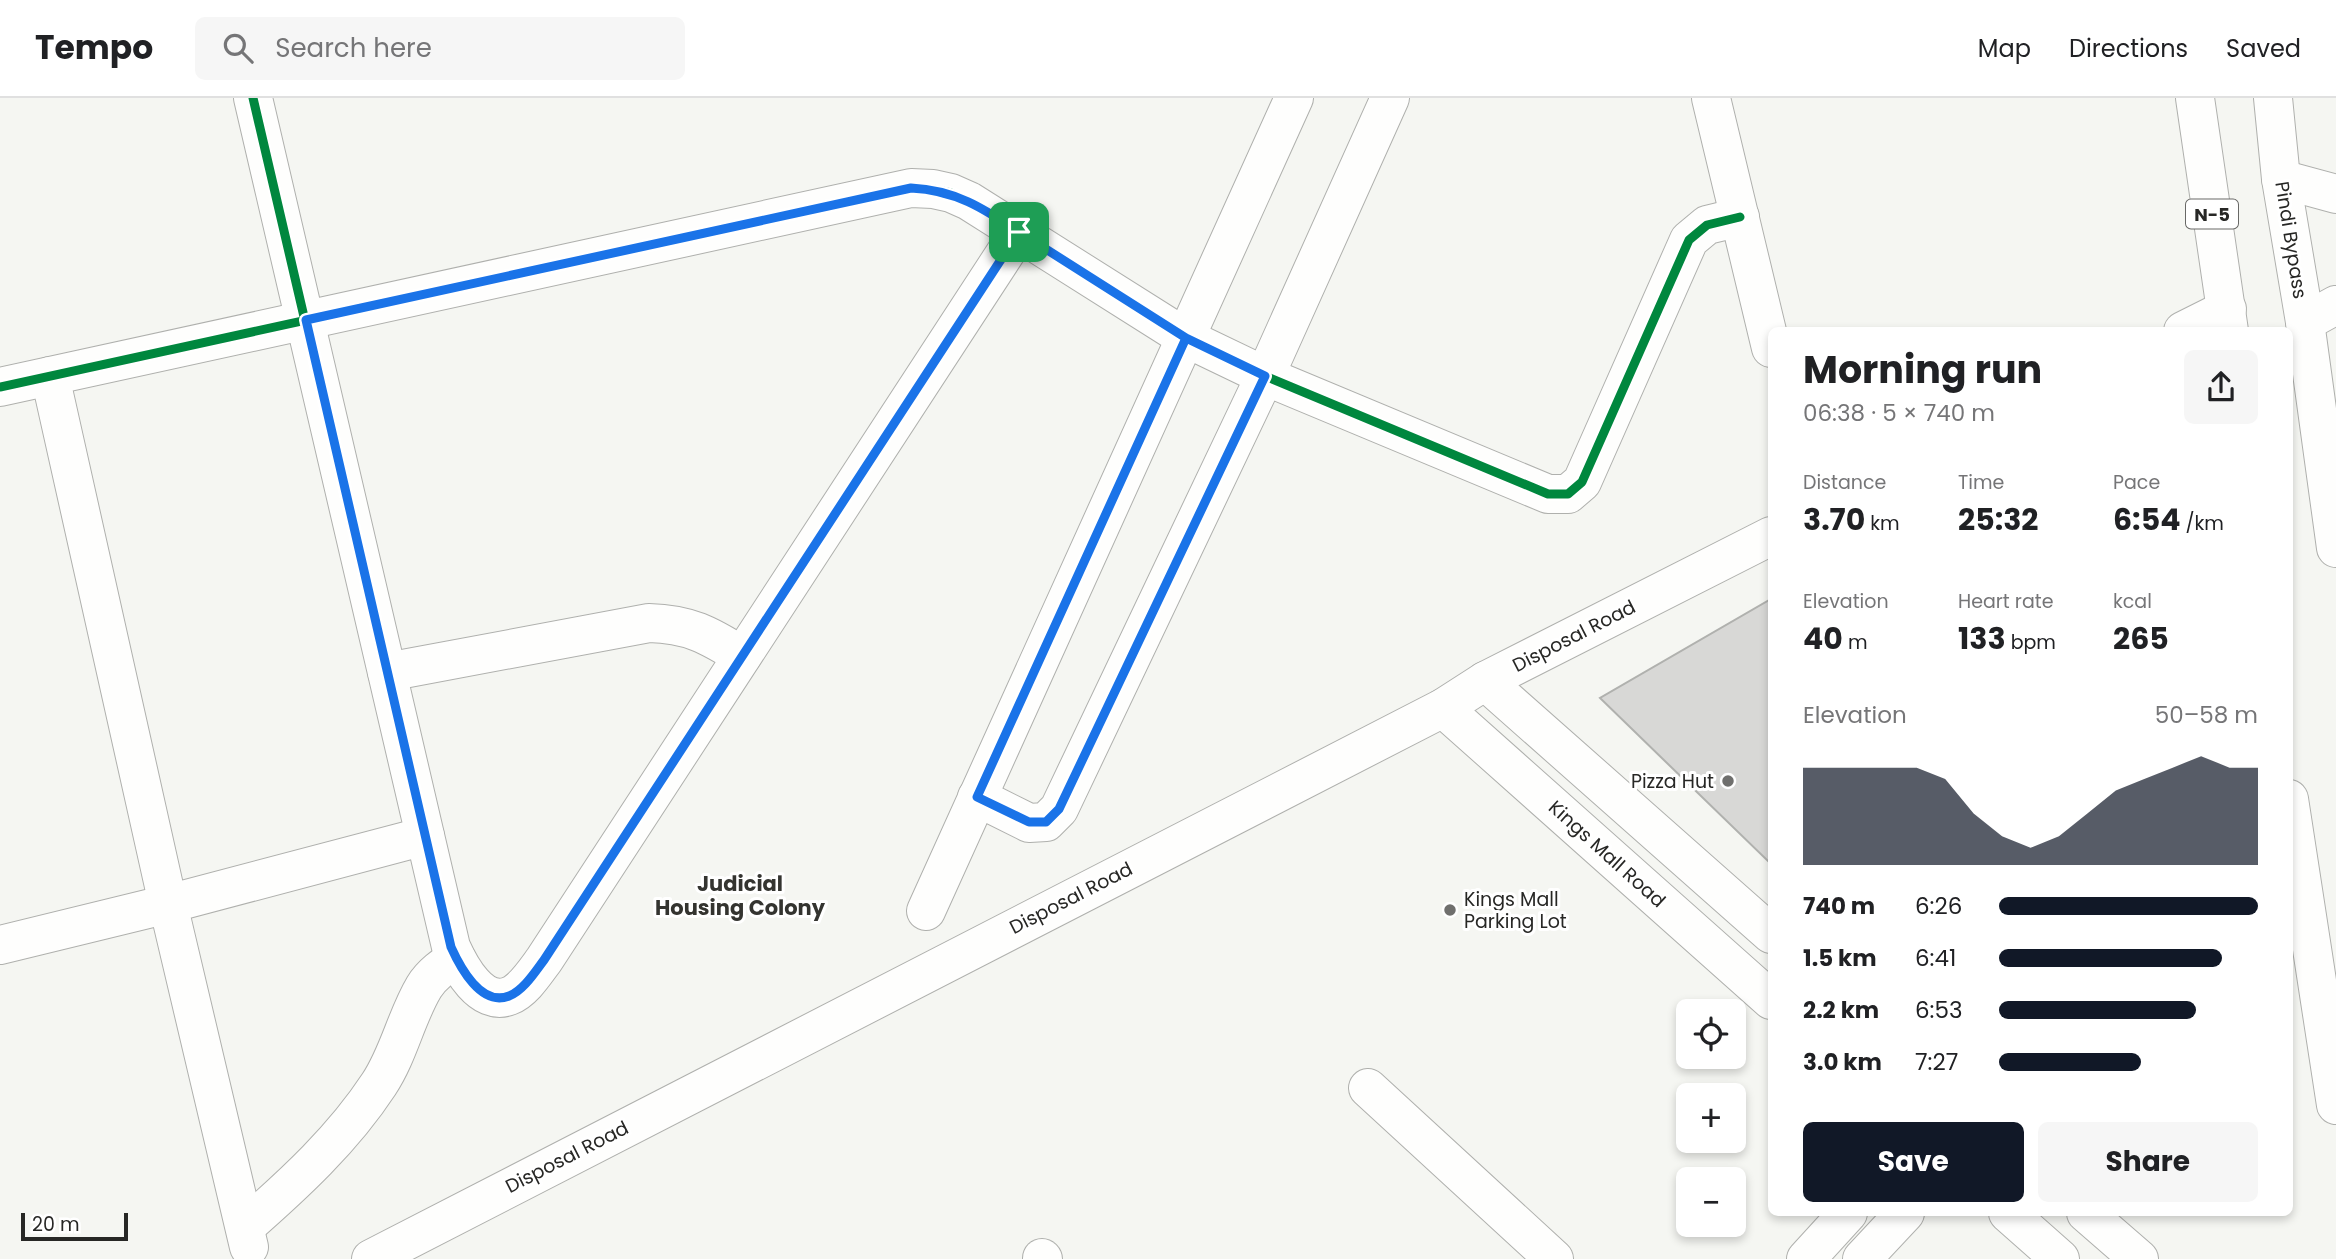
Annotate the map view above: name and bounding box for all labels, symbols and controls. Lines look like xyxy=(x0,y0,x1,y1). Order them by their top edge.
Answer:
search box xyxy=(195,17,685,80)
text: Tempo xyxy=(35,24,153,71)
icon: search xyxy=(219,29,257,67)
text: Search here xyxy=(275,30,432,66)
text: Map xyxy=(1978,32,2031,65)
text: Directions xyxy=(2069,32,2188,65)
text: Saved xyxy=(2226,32,2301,65)
street label: Pindi Bypass xyxy=(2268,179,2314,301)
road number: N-5 xyxy=(2186,200,2238,229)
pin xyxy=(989,202,1049,262)
icon: arrive xyxy=(1000,213,1038,251)
text: Morning run xyxy=(1803,343,2042,396)
button: share xyxy=(2184,350,2258,424)
text: 06:38 · 5 × 740 m xyxy=(1803,397,1995,429)
text: Distance xyxy=(1803,469,1886,496)
text: Time xyxy=(1958,469,2004,496)
text: Pace xyxy=(2113,469,2160,496)
text: 3.70 xyxy=(1803,498,1865,541)
text: 25:32 xyxy=(1958,498,2038,541)
text: 6:54 xyxy=(2113,498,2180,541)
text: km xyxy=(1865,510,1900,537)
text: /km xyxy=(2180,510,2224,537)
text: Elevation xyxy=(1803,588,1889,615)
text: Heart rate xyxy=(1958,588,2053,615)
text: kcal xyxy=(2113,588,2152,615)
street label: Disposal Road xyxy=(1508,593,1640,679)
text: 40 xyxy=(1803,617,1843,660)
text: 133 xyxy=(1958,617,2006,660)
text: 265 xyxy=(2113,617,2169,660)
text: m xyxy=(1843,629,1868,656)
text: bpm xyxy=(2006,629,2056,656)
text: Elevation xyxy=(1803,699,1907,731)
text: 50–58 m xyxy=(2155,699,2258,731)
place label: Pizza Hut xyxy=(1631,768,1714,795)
marker: Pizza Hut xyxy=(1720,773,1736,789)
street label: Kings Mall Road xyxy=(1543,794,1671,914)
street label: Disposal Road xyxy=(1005,855,1137,941)
district label: Judicial Housing Colony xyxy=(655,869,826,922)
place label: Kings Mall Parking Lot xyxy=(1464,886,1567,935)
text: 740 m xyxy=(1803,890,1875,922)
text: 6:26 xyxy=(1915,890,1962,922)
marker: Kings Mall Parking Lot xyxy=(1442,902,1458,918)
text: 1.5 km xyxy=(1803,942,1877,974)
text: 6:41 xyxy=(1915,942,1956,974)
text: 2.2 km xyxy=(1803,994,1879,1026)
text: 6:53 xyxy=(1915,994,1963,1026)
map controls xyxy=(1676,999,1746,1237)
button: locate xyxy=(1676,999,1746,1069)
text: 3.0 km xyxy=(1803,1046,1882,1078)
text: 7:27 xyxy=(1915,1046,1958,1078)
button: + xyxy=(1676,1083,1746,1153)
street label: Disposal Road xyxy=(501,1114,633,1200)
button: Save xyxy=(1803,1122,2024,1202)
button: Share xyxy=(2038,1122,2258,1202)
button: − xyxy=(1676,1167,1746,1237)
scale bar xyxy=(21,1210,128,1242)
text: 20 m xyxy=(32,1211,80,1238)

